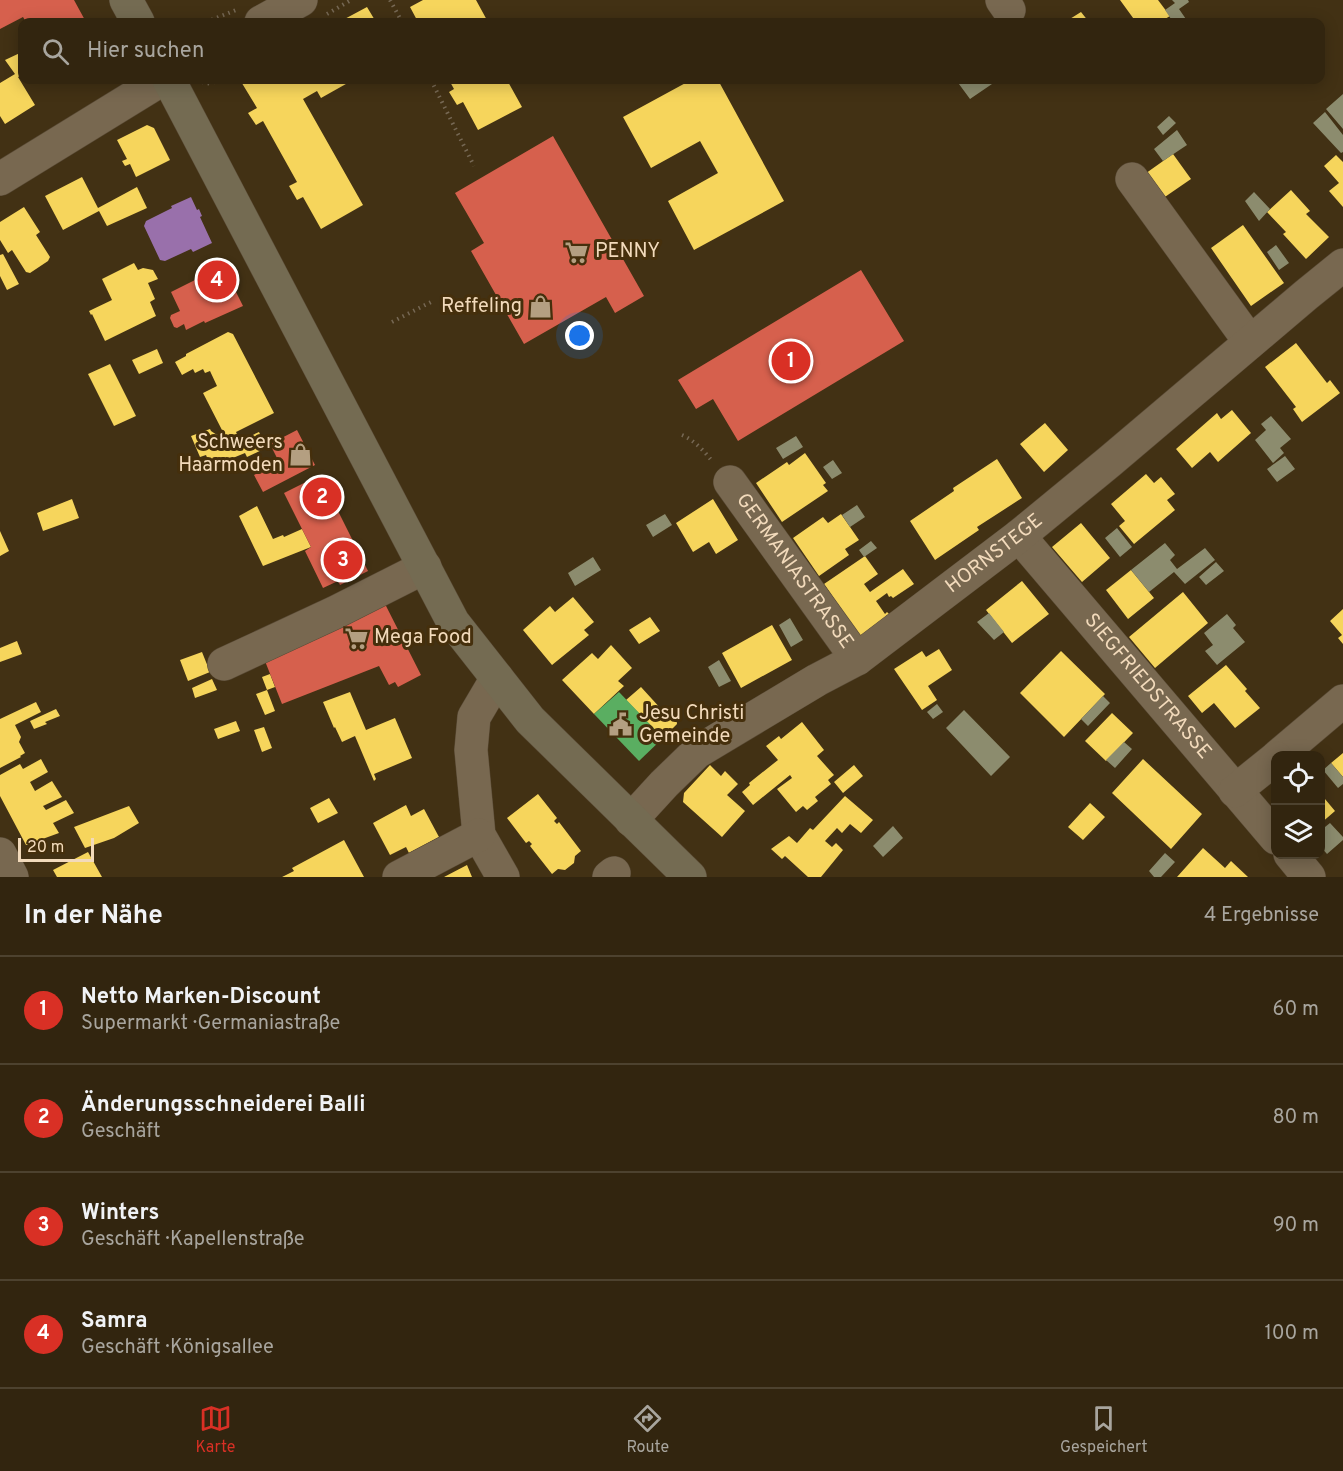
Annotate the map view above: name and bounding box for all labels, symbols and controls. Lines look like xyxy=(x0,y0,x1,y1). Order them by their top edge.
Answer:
search box xyxy=(18,18,1325,84)
icon: search xyxy=(39,35,72,68)
text: Hier suchen xyxy=(87,38,204,65)
supermarket icon: PENNY xyxy=(564,239,590,265)
place label: PENNY xyxy=(595,239,660,265)
pin: 4 xyxy=(198,258,236,302)
place label: Reffeling xyxy=(441,294,522,320)
shop icon: Reffeling xyxy=(527,294,553,320)
your location xyxy=(565,321,594,350)
pin: 1 xyxy=(772,338,810,384)
place label: Schweers Haarmoden xyxy=(178,430,283,479)
shop icon: Schweers Haarmoden xyxy=(288,442,314,468)
pin: 2 xyxy=(302,474,342,520)
street label: GERMANIASTRASSE xyxy=(729,488,859,654)
street label: HORNSTEGE xyxy=(941,508,1049,600)
pin: 3 xyxy=(324,538,362,582)
street label: SIEGFRIEDSTRASSE xyxy=(1078,608,1217,765)
supermarket icon: Mega Food xyxy=(343,625,369,651)
place label: Mega Food xyxy=(374,625,472,651)
place label: Jesu Christi Gemeinde xyxy=(639,701,744,750)
public building icon: Jesu Christi Gemeinde xyxy=(608,712,634,738)
map controls xyxy=(1271,751,1325,859)
button: locate xyxy=(1271,751,1325,805)
button: layers xyxy=(1271,805,1325,859)
scale bar xyxy=(18,835,94,862)
text: 20 m xyxy=(27,838,64,858)
text: In der Nähe xyxy=(24,900,163,933)
text: 4 Ergebnisse xyxy=(1204,903,1319,929)
text: Netto Marken-Discount xyxy=(81,984,321,1011)
text: 1 xyxy=(40,997,48,1023)
text: 60 m xyxy=(1273,997,1319,1023)
text: Supermarkt · Germaniastraße xyxy=(81,1011,340,1037)
text: Änderungsschneiderei Balli xyxy=(81,1092,365,1119)
text: 2 xyxy=(37,1105,50,1131)
text: 80 m xyxy=(1273,1105,1319,1131)
text: Geschäft xyxy=(81,1119,161,1145)
text: Winters xyxy=(81,1200,159,1227)
text: 3 xyxy=(38,1213,50,1239)
text: 90 m xyxy=(1273,1213,1319,1239)
text: Geschäft · Kapellenstraße xyxy=(81,1227,304,1253)
text: Samra xyxy=(81,1308,147,1335)
text: 4 xyxy=(37,1321,50,1347)
text: 100 m xyxy=(1264,1321,1319,1347)
text: Geschäft · Königsallee xyxy=(81,1335,274,1361)
tab: Karte xyxy=(195,1402,235,1458)
tab: Route xyxy=(626,1402,669,1458)
tab: Gespeichert xyxy=(1060,1402,1148,1458)

